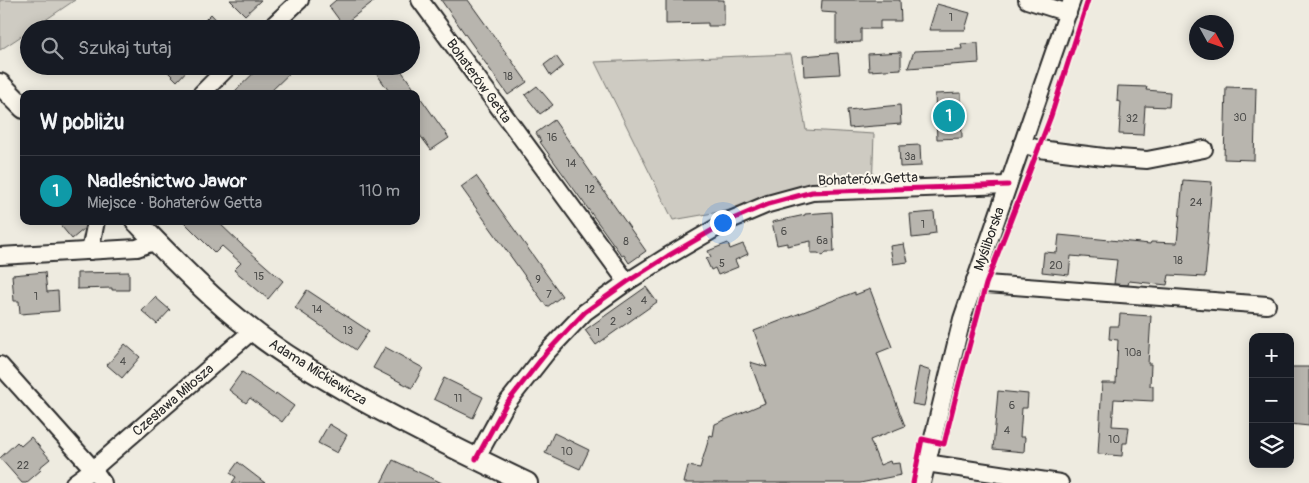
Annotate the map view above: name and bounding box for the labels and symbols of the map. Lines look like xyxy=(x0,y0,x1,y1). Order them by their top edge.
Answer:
house number: 1 xyxy=(949,11,953,24)
north arrow xyxy=(1189,15,1234,60)
street label: Bohaterów Getta xyxy=(443,36,515,126)
house number: 18 xyxy=(503,70,513,83)
pin: 1 xyxy=(933,97,965,135)
house number: 30 xyxy=(1233,111,1247,124)
house number: 32 xyxy=(1126,112,1138,125)
house number: 16 xyxy=(547,131,557,144)
house number: 3a xyxy=(904,150,916,163)
house number: 14 xyxy=(566,157,577,170)
street label: Bohaterów Getta xyxy=(818,169,918,189)
house number: 12 xyxy=(585,183,595,196)
house number: 24 xyxy=(1190,196,1203,209)
street label: Myśliborska xyxy=(970,205,1008,273)
your location xyxy=(710,210,736,236)
house number: 1 xyxy=(921,218,925,231)
house number: 6 xyxy=(781,225,787,238)
house number: 6a xyxy=(816,234,828,247)
house number: 8 xyxy=(623,235,629,248)
house number: 18 xyxy=(1173,254,1183,267)
house number: 5 xyxy=(719,257,725,270)
house number: 20 xyxy=(1049,259,1063,272)
house number: 15 xyxy=(254,270,264,283)
house number: 9 xyxy=(535,273,541,286)
house number: 7 xyxy=(546,288,552,301)
house number: 1 xyxy=(34,290,38,303)
house number: 4 xyxy=(641,294,648,307)
house number: 14 xyxy=(312,303,323,316)
house number: 3 xyxy=(626,305,632,318)
house number: 2 xyxy=(610,315,616,328)
house number: 13 xyxy=(343,324,353,337)
house number: 1 xyxy=(596,326,600,339)
street label: Adama Mickiewicza xyxy=(266,335,370,409)
house number: 10a xyxy=(1125,346,1141,359)
house number: 4 xyxy=(120,355,127,368)
street label: Czesława Miłosza xyxy=(129,360,217,440)
house number: 11 xyxy=(454,392,462,405)
house number: 6 xyxy=(1009,399,1015,412)
house number: 4 xyxy=(1004,424,1011,437)
house number: 10 xyxy=(1108,433,1120,446)
house number: 10 xyxy=(561,445,573,458)
house number: 22 xyxy=(17,459,29,472)

